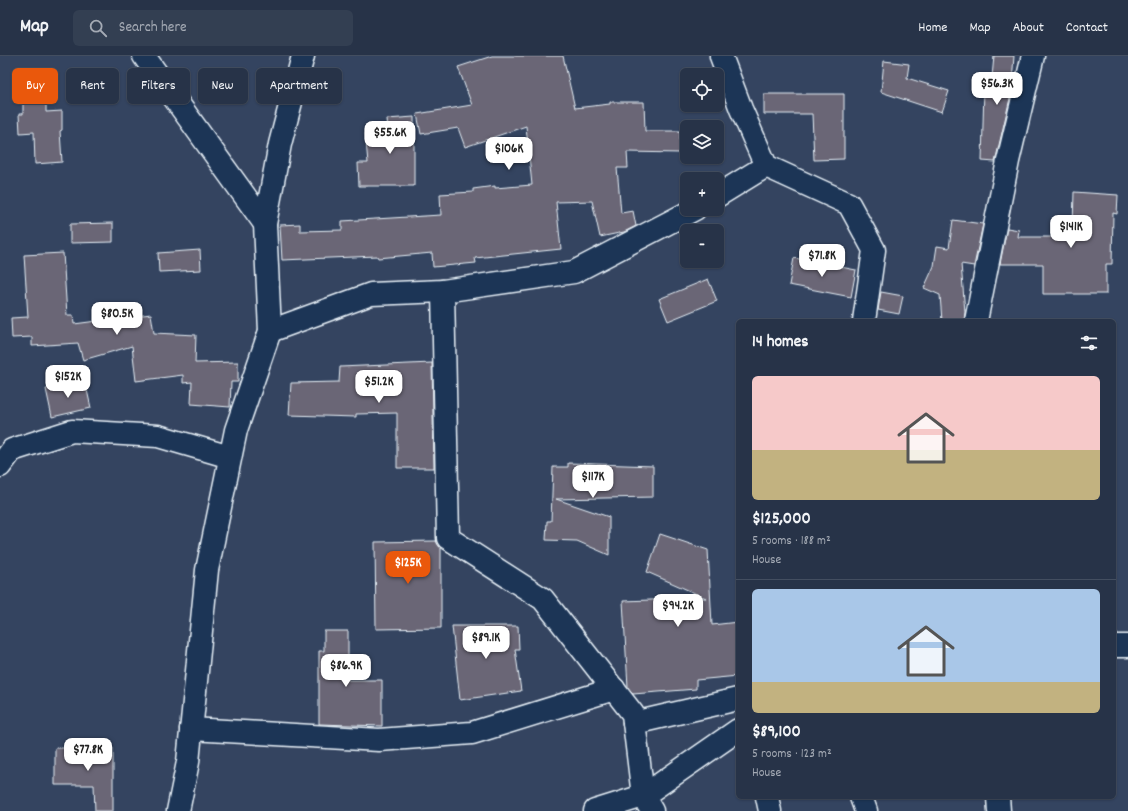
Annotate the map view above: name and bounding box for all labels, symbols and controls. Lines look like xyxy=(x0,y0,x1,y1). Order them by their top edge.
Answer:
search box xyxy=(73,10,353,46)
text: Map xyxy=(20,14,49,41)
icon: search xyxy=(87,17,109,39)
text: Search here xyxy=(119,17,187,39)
text: Home xyxy=(918,18,947,38)
text: Map xyxy=(969,18,991,38)
text: About xyxy=(1013,18,1044,38)
text: Contact xyxy=(1066,18,1108,38)
chip: Buy xyxy=(12,68,58,104)
chip: Rent xyxy=(66,68,119,104)
chip: Filters xyxy=(127,68,190,104)
chip: New xyxy=(198,68,248,104)
chip: Apartment xyxy=(256,68,342,104)
map controls xyxy=(680,68,724,268)
button: locate xyxy=(680,68,724,112)
pin: $56.3K xyxy=(964,72,1030,106)
text: $56.3K xyxy=(981,75,1013,94)
button: layers xyxy=(680,120,724,164)
pin: $55.6K xyxy=(357,121,423,155)
text: $55.6K xyxy=(373,124,407,143)
pin: $106K xyxy=(481,137,537,171)
text: $106K xyxy=(495,140,523,159)
button: + xyxy=(680,172,724,216)
pin: $141K xyxy=(1043,215,1099,249)
text: $141K xyxy=(1059,218,1083,237)
button: − xyxy=(680,224,724,268)
pin: $71.8K xyxy=(789,244,855,278)
text: $71.8K xyxy=(808,247,836,266)
pin: $80.5K xyxy=(84,302,150,336)
text: $80.5K xyxy=(100,305,134,324)
text: 14 homes xyxy=(752,331,808,355)
icon: filters xyxy=(1078,332,1100,354)
pin: $152K xyxy=(40,365,96,399)
text: $152K xyxy=(54,368,82,387)
pin: $51.2K xyxy=(346,370,412,404)
text: $51.2K xyxy=(364,373,394,392)
icon: home xyxy=(890,402,962,474)
pin: $117K xyxy=(565,465,621,499)
text: $117K xyxy=(581,468,605,487)
text: $125,000 xyxy=(752,508,811,532)
text: 5 rooms · 188 m² xyxy=(752,532,831,551)
pin: $125K xyxy=(380,551,436,585)
text: House xyxy=(752,551,781,570)
text: $125K xyxy=(394,554,422,573)
pin: $94.2K xyxy=(645,594,711,628)
text: $94.2K xyxy=(662,597,694,616)
icon: home xyxy=(890,615,962,687)
pin: $89.1K xyxy=(453,626,519,660)
text: $89.1K xyxy=(472,629,500,648)
pin: $86.9K xyxy=(313,654,379,688)
text: $86.9K xyxy=(330,657,362,676)
text: $89,100 xyxy=(752,721,801,745)
pin: $77.8K xyxy=(55,738,121,772)
text: $77.8K xyxy=(73,741,103,760)
text: 5 rooms · 123 m² xyxy=(752,745,832,764)
text: House xyxy=(752,764,781,783)

